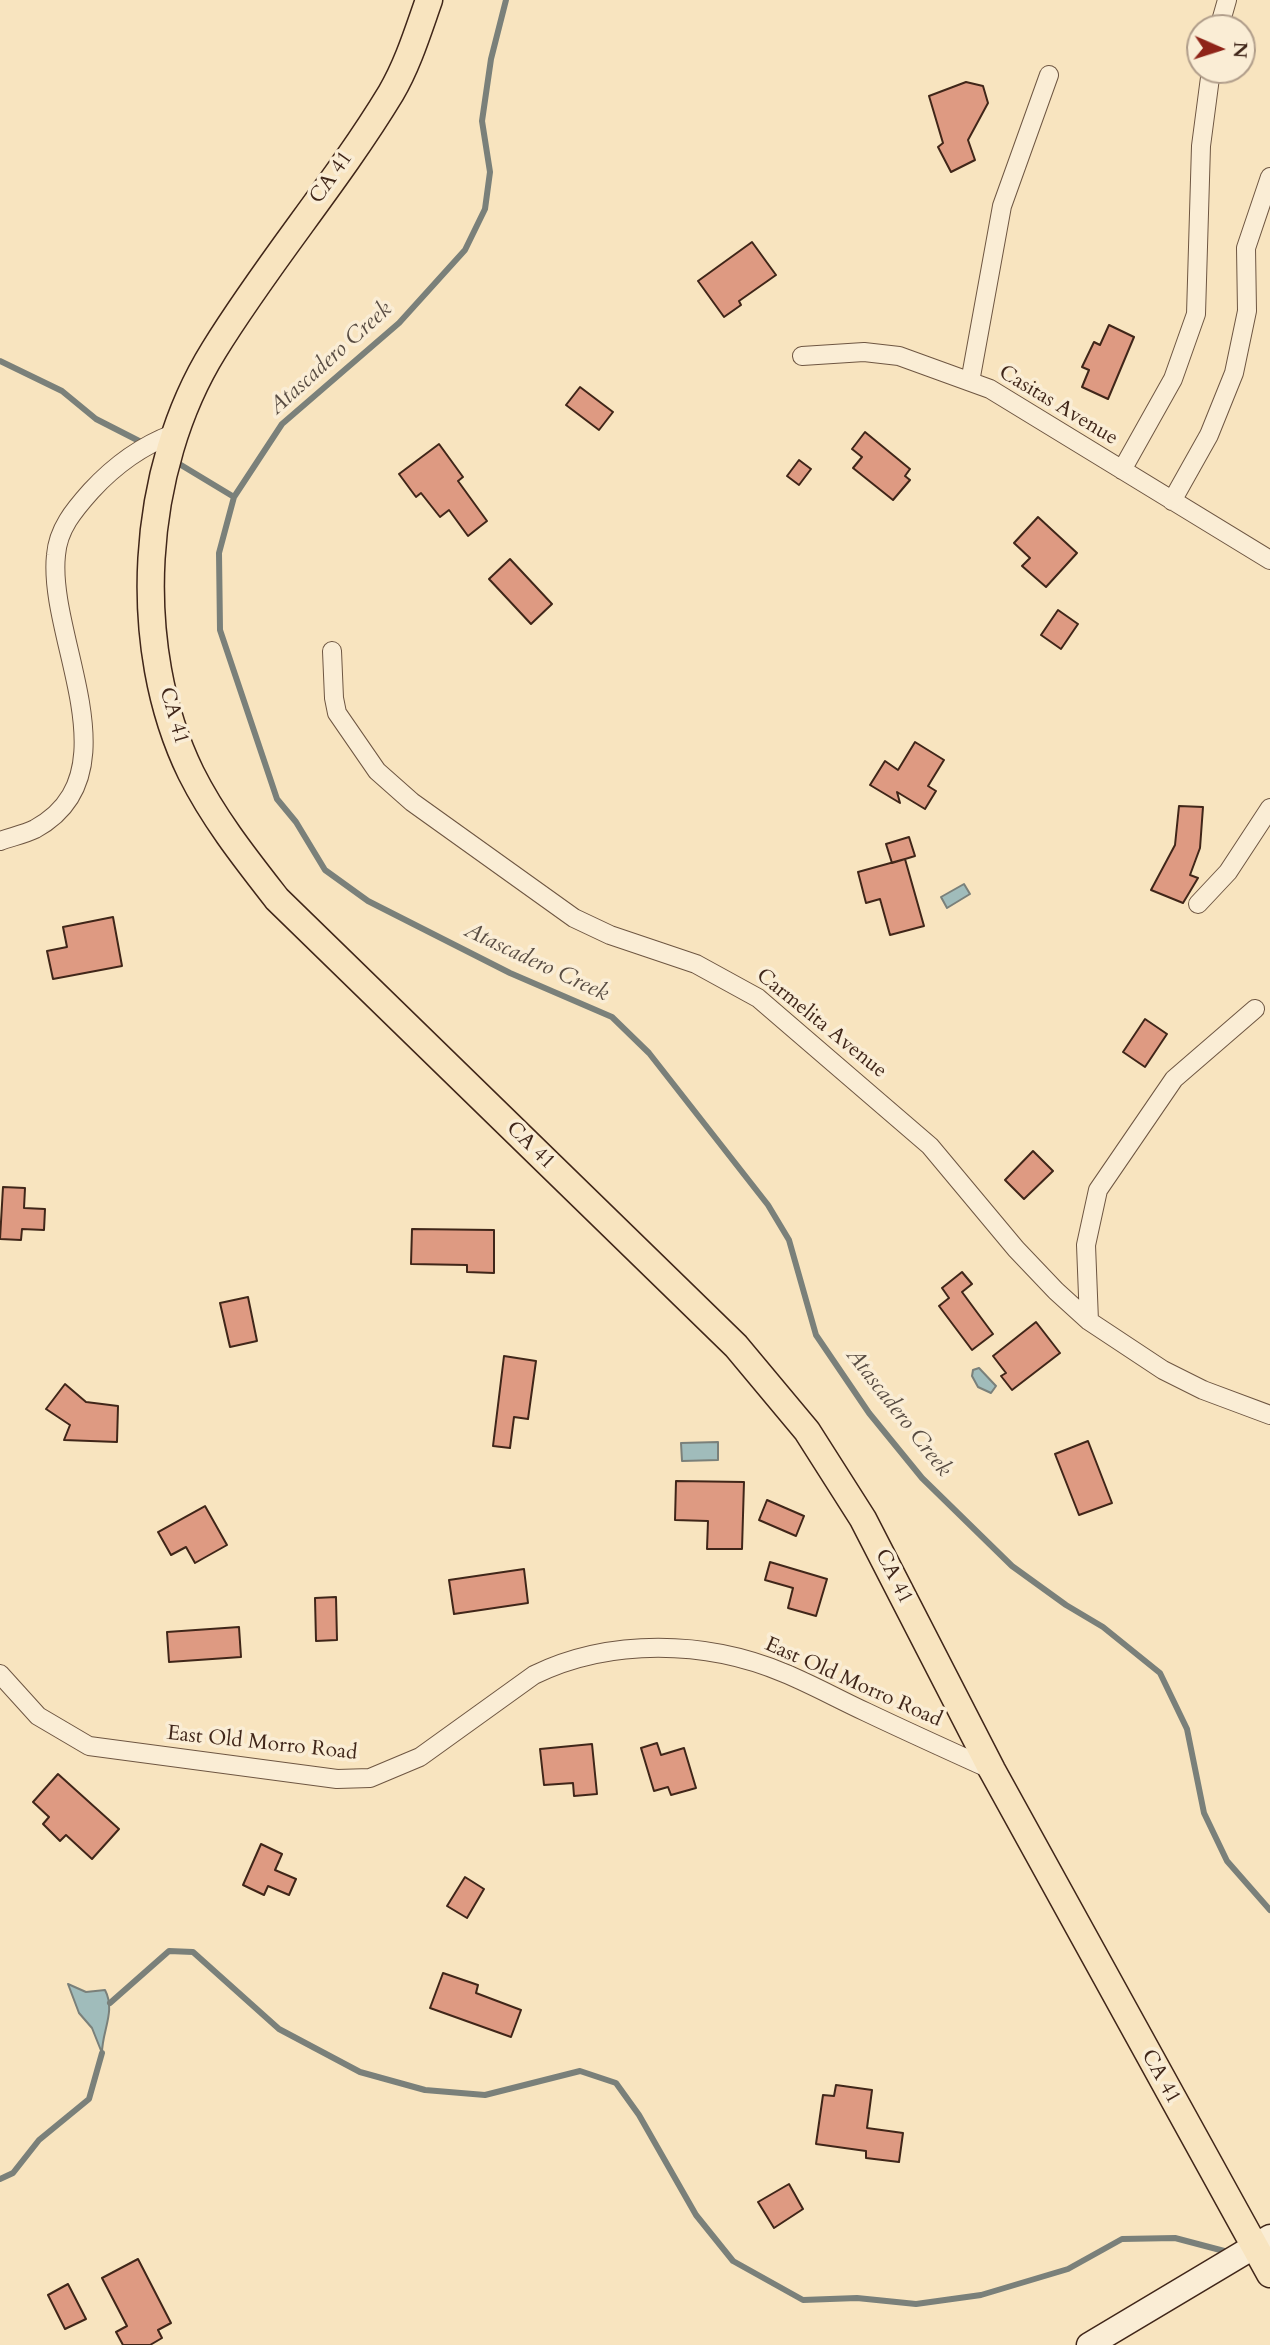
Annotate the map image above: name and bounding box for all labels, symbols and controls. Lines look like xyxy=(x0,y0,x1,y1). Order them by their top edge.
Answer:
north arrow xyxy=(1186,14,1256,84)
text: N xyxy=(1227,41,1253,59)
street label: CA 41 xyxy=(305,147,359,209)
water label: Atascadero Creek xyxy=(264,296,398,422)
street label: Casitas Avenue xyxy=(994,361,1122,451)
street label: CA 41 xyxy=(153,685,193,747)
water label: Atascadero Creek xyxy=(459,917,613,1009)
street label: Carmelita Avenue xyxy=(751,964,891,1084)
street label: CA 41 xyxy=(500,1117,560,1175)
water label: Atascadero Creek xyxy=(839,1343,957,1483)
street label: CA 41 xyxy=(869,1545,917,1609)
street label: East Old Morro Road xyxy=(761,1633,945,1733)
street label: East Old Morro Road xyxy=(166,1721,358,1767)
street label: CA 41 xyxy=(1135,2045,1185,2109)

